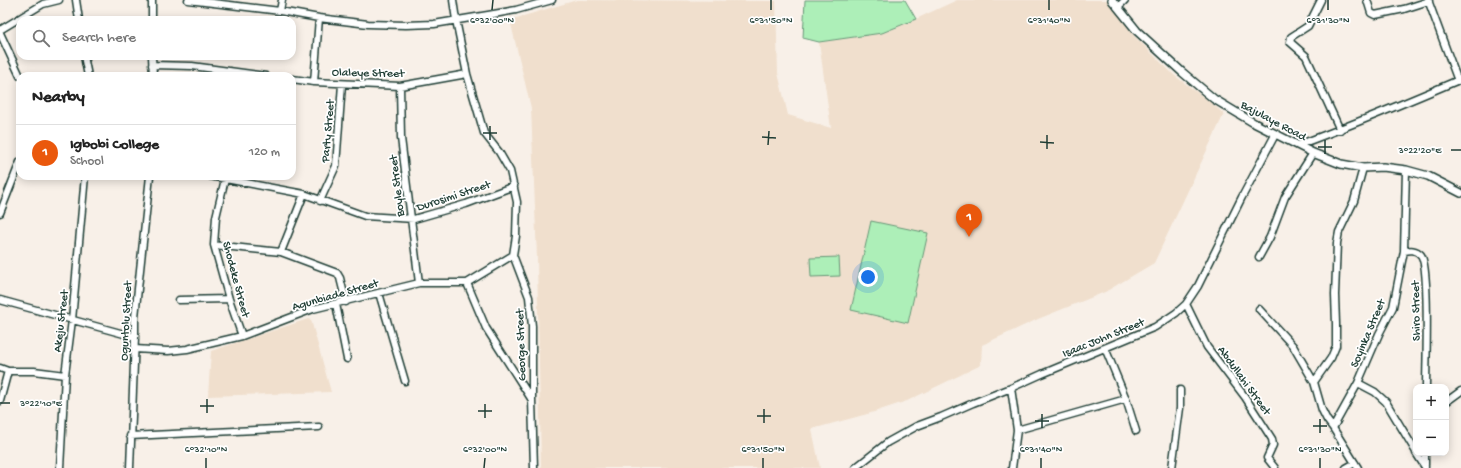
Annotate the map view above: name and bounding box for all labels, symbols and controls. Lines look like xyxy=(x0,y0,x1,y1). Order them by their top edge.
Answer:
text: 6°32'00"N xyxy=(470,15,515,27)
text: 6°31'50"N xyxy=(750,15,793,27)
text: 6°31'40"N xyxy=(1028,15,1071,27)
text: 6°31'30"N xyxy=(1307,15,1350,27)
search box xyxy=(16,16,296,60)
icon: search xyxy=(30,27,52,49)
text: Search here xyxy=(62,29,136,47)
street label: Olaleye Street xyxy=(332,66,405,82)
text: Nearby xyxy=(32,88,85,108)
street label: Party Street xyxy=(319,98,339,164)
street label: Bajulaye Road xyxy=(1237,98,1309,145)
text: Igbobi College xyxy=(70,136,159,154)
text: 1 xyxy=(42,145,48,160)
text: 120 m xyxy=(249,145,280,160)
text: 3°22'20"E xyxy=(1398,145,1442,157)
street label: Boyle Street xyxy=(387,153,409,218)
text: School xyxy=(70,154,104,169)
street label: Durosimi Street xyxy=(414,178,493,216)
pin: 1 xyxy=(956,204,982,237)
street label: Shodeke Street xyxy=(218,240,252,320)
your location xyxy=(858,267,878,287)
street label: Agunbiade Street xyxy=(291,277,381,315)
street label: Oguntolu Street xyxy=(118,280,136,361)
street label: Shiro Street xyxy=(1409,280,1425,341)
street label: Akeju Street xyxy=(51,288,73,353)
street label: Soyinka Street xyxy=(1348,297,1390,370)
street label: George Street xyxy=(514,308,530,381)
street label: Isaac John Street xyxy=(1061,316,1148,362)
street label: Abdullahi Street xyxy=(1214,344,1274,419)
map controls xyxy=(1413,384,1449,456)
button: + xyxy=(1413,384,1449,420)
text: 3°22'10"E xyxy=(19,398,63,410)
button: − xyxy=(1413,420,1449,456)
text: 6°32'10"N xyxy=(185,444,228,456)
text: 6°32'00"N xyxy=(463,444,508,456)
text: 6°31'50"N xyxy=(742,444,785,456)
text: 6°31'40"N xyxy=(1020,444,1063,456)
text: 6°31'30"N xyxy=(1299,444,1342,456)

